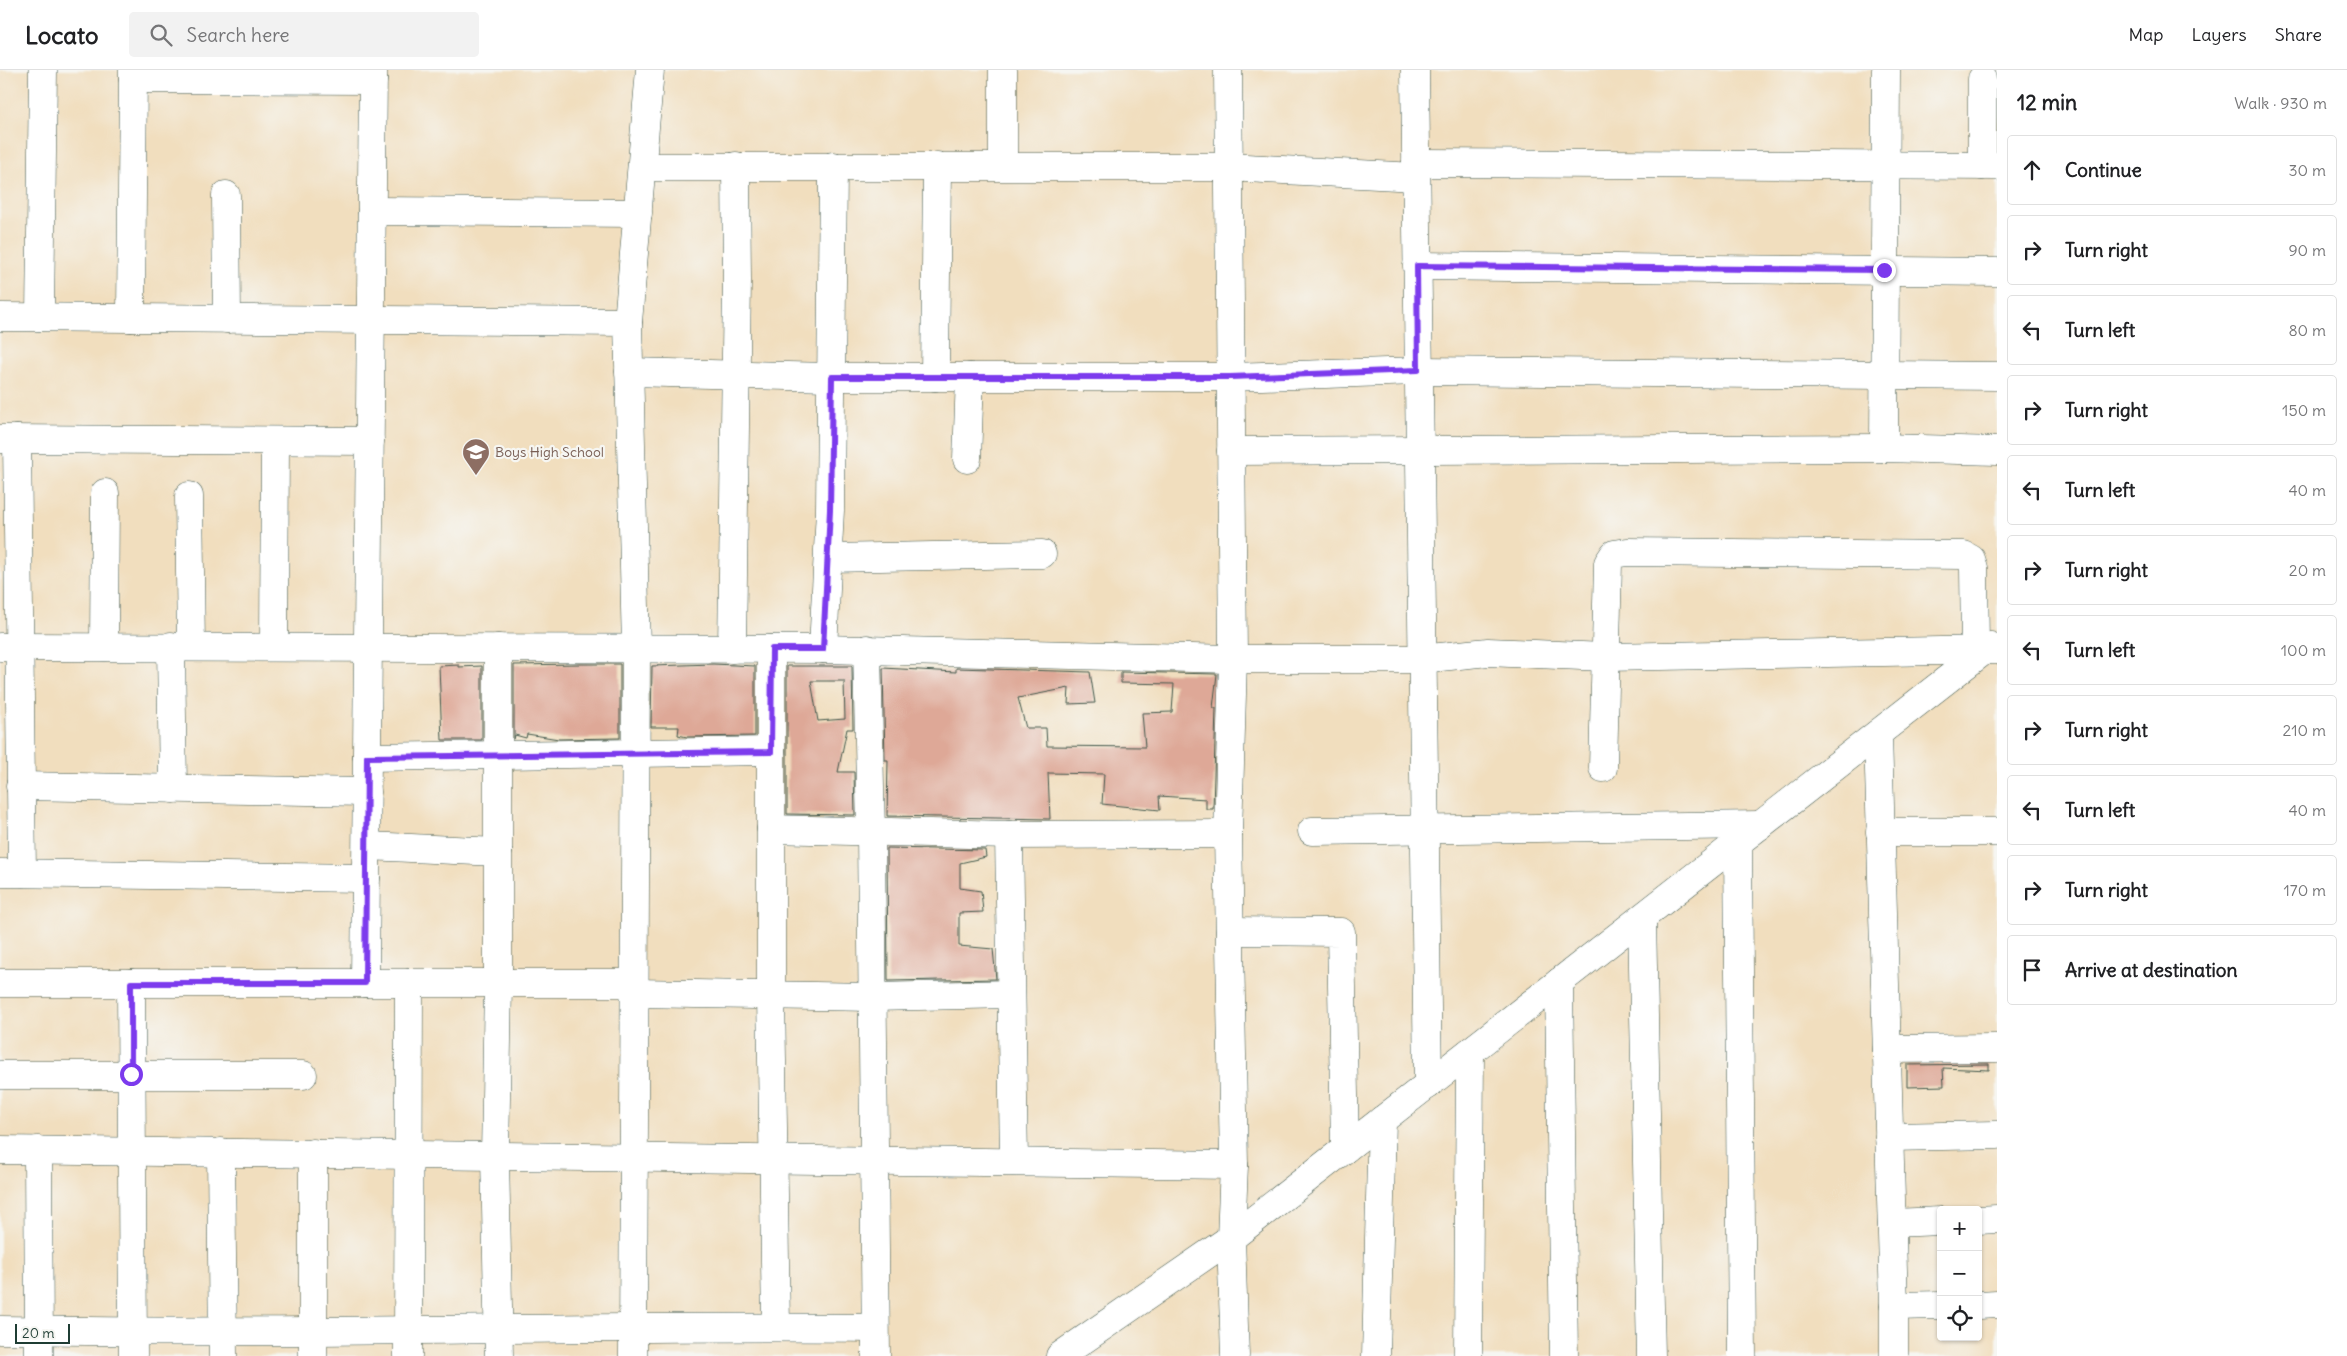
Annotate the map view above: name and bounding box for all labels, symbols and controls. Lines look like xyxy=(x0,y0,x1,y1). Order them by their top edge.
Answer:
search box xyxy=(129,12,479,57)
text: Locato xyxy=(25,20,99,50)
icon: search xyxy=(147,21,175,49)
text: Search here xyxy=(187,23,290,47)
text: Map xyxy=(2128,23,2163,46)
text: Layers xyxy=(2191,23,2247,46)
text: Share xyxy=(2275,23,2322,46)
text: 12 min xyxy=(2017,89,2077,116)
text: Walk · 930 m xyxy=(2234,93,2327,113)
icon: ahead xyxy=(2018,156,2046,184)
text: Continue xyxy=(2065,158,2142,182)
text: 30 m xyxy=(2289,160,2326,180)
icon: right xyxy=(2018,236,2046,264)
text: Turn right xyxy=(2065,238,2148,262)
text: 90 m xyxy=(2288,240,2326,260)
route end xyxy=(1873,259,1896,282)
icon: left xyxy=(2018,316,2046,344)
text: Turn left xyxy=(2065,318,2135,342)
text: 80 m xyxy=(2288,320,2326,340)
icon: right xyxy=(2018,396,2046,424)
text: Turn right xyxy=(2065,398,2148,422)
text: 150 m xyxy=(2282,400,2326,420)
school or university icon: Boys High School xyxy=(461,437,491,476)
place label: Boys High School xyxy=(495,443,604,461)
icon: left xyxy=(2018,476,2046,504)
text: Turn left xyxy=(2065,478,2135,502)
text: 40 m xyxy=(2288,480,2326,500)
icon: right xyxy=(2018,556,2046,584)
text: Turn right xyxy=(2065,558,2148,582)
text: 20 m xyxy=(2289,560,2326,580)
icon: left xyxy=(2018,636,2046,664)
text: Turn left xyxy=(2065,638,2135,662)
text: 100 m xyxy=(2281,640,2326,660)
icon: right xyxy=(2018,716,2046,744)
text: Turn right xyxy=(2065,718,2148,742)
text: 210 m xyxy=(2283,720,2326,740)
icon: left xyxy=(2018,796,2046,824)
text: Turn left xyxy=(2065,798,2135,822)
text: 40 m xyxy=(2288,800,2326,820)
icon: right xyxy=(2018,876,2046,904)
text: Turn right xyxy=(2065,878,2148,902)
text: 170 m xyxy=(2283,880,2326,900)
icon: arrive xyxy=(2018,956,2046,984)
text: Arrive at destination xyxy=(2065,958,2238,982)
route start xyxy=(120,1063,143,1086)
map controls xyxy=(1937,1206,1982,1341)
button: + xyxy=(1937,1206,1982,1251)
button: − xyxy=(1937,1251,1982,1296)
button: locate xyxy=(1937,1296,1982,1341)
scale bar xyxy=(15,1321,70,1344)
text: 20 m xyxy=(22,1324,55,1342)

